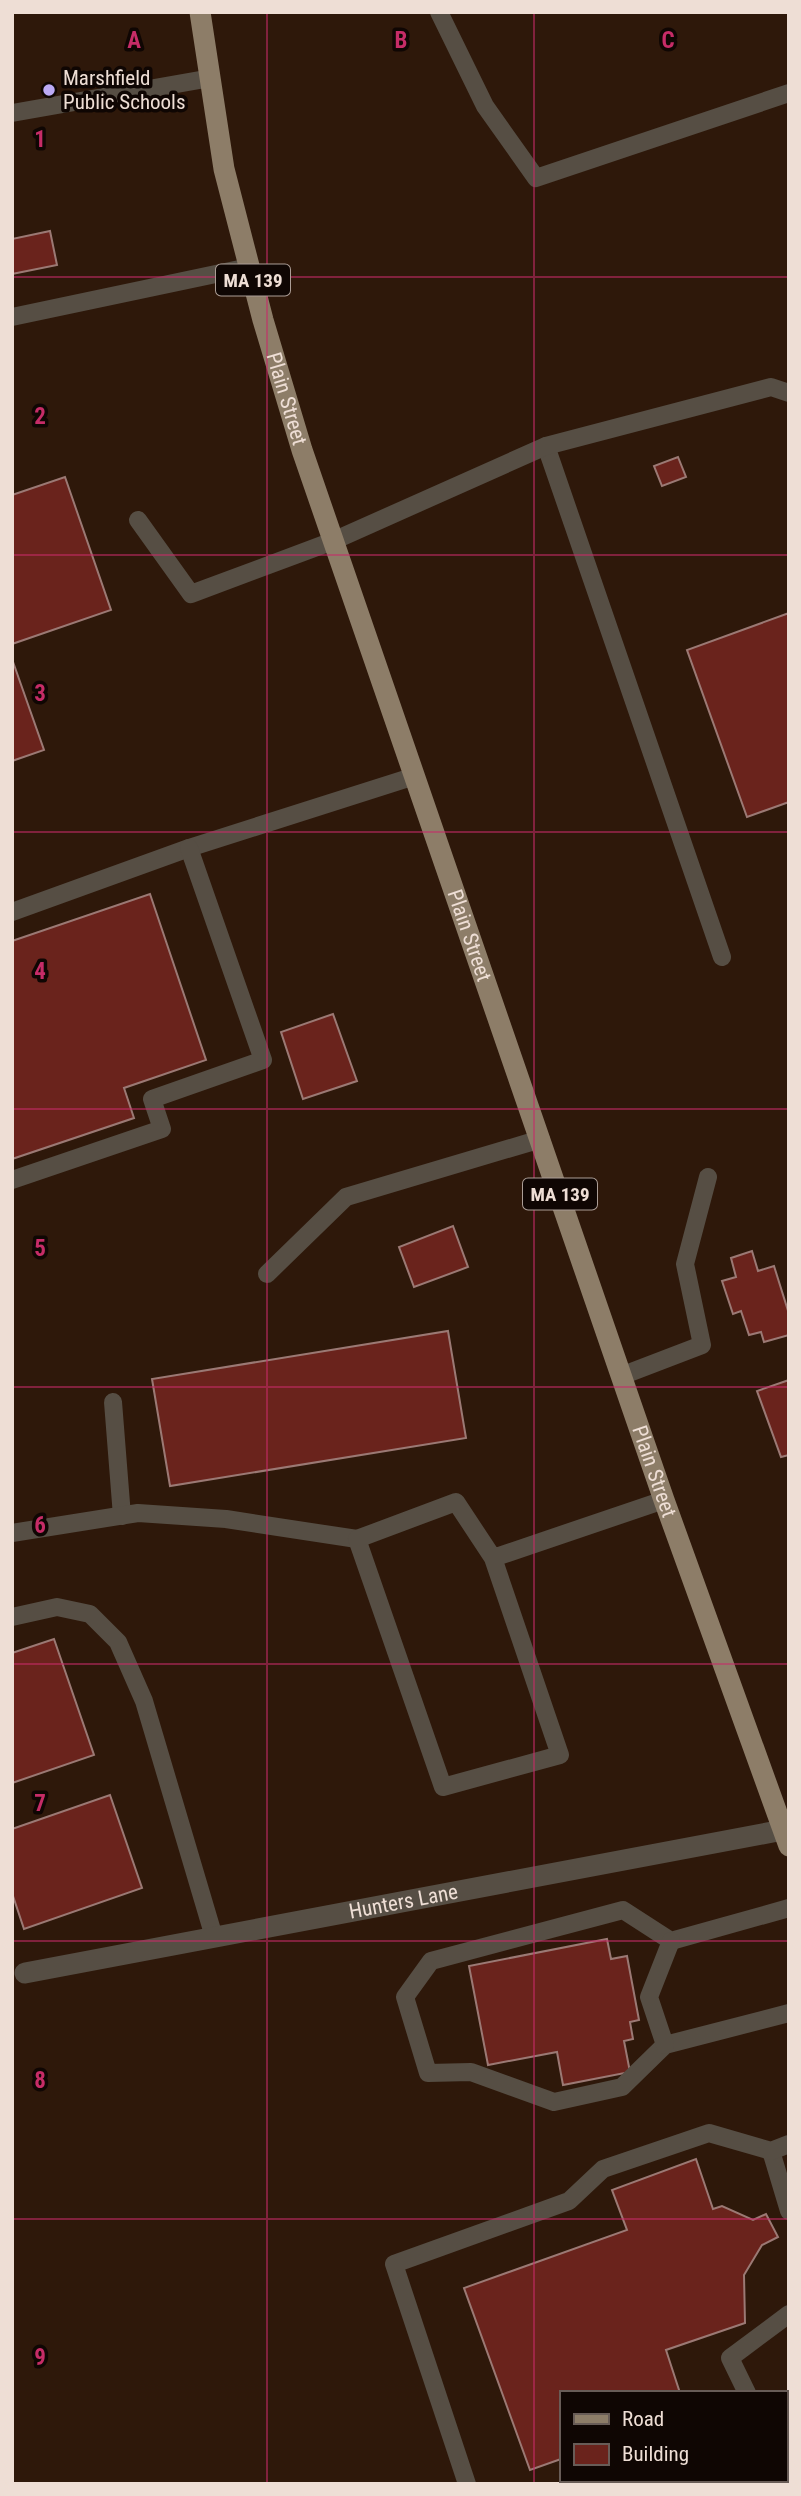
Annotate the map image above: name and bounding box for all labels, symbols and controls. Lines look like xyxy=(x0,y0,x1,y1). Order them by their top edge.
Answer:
text: A xyxy=(127,27,141,54)
text: B xyxy=(395,27,407,54)
text: C xyxy=(661,27,675,54)
place label: Marshfield Public Schools xyxy=(63,66,186,114)
marker: Marshfield Public Schools xyxy=(41,82,57,98)
text: 1 xyxy=(34,126,46,153)
road number: MA 139 xyxy=(216,264,290,296)
street label: Plain Street xyxy=(261,350,312,448)
text: 2 xyxy=(34,403,46,430)
text: 3 xyxy=(34,680,46,707)
street label: Plain Street xyxy=(442,886,496,985)
text: 4 xyxy=(34,958,46,985)
road number: MA 139 xyxy=(523,1178,597,1210)
text: 5 xyxy=(34,1235,46,1262)
street label: Plain Street xyxy=(627,1422,681,1521)
text: 6 xyxy=(34,1512,46,1539)
text: 7 xyxy=(34,1790,46,1817)
street label: Hunters Lane xyxy=(347,1880,460,1924)
text: 8 xyxy=(34,2067,46,2094)
text: 9 xyxy=(34,2344,46,2371)
legend xyxy=(560,2391,787,2482)
text: Road xyxy=(622,2407,664,2431)
text: Building xyxy=(622,2442,689,2466)

